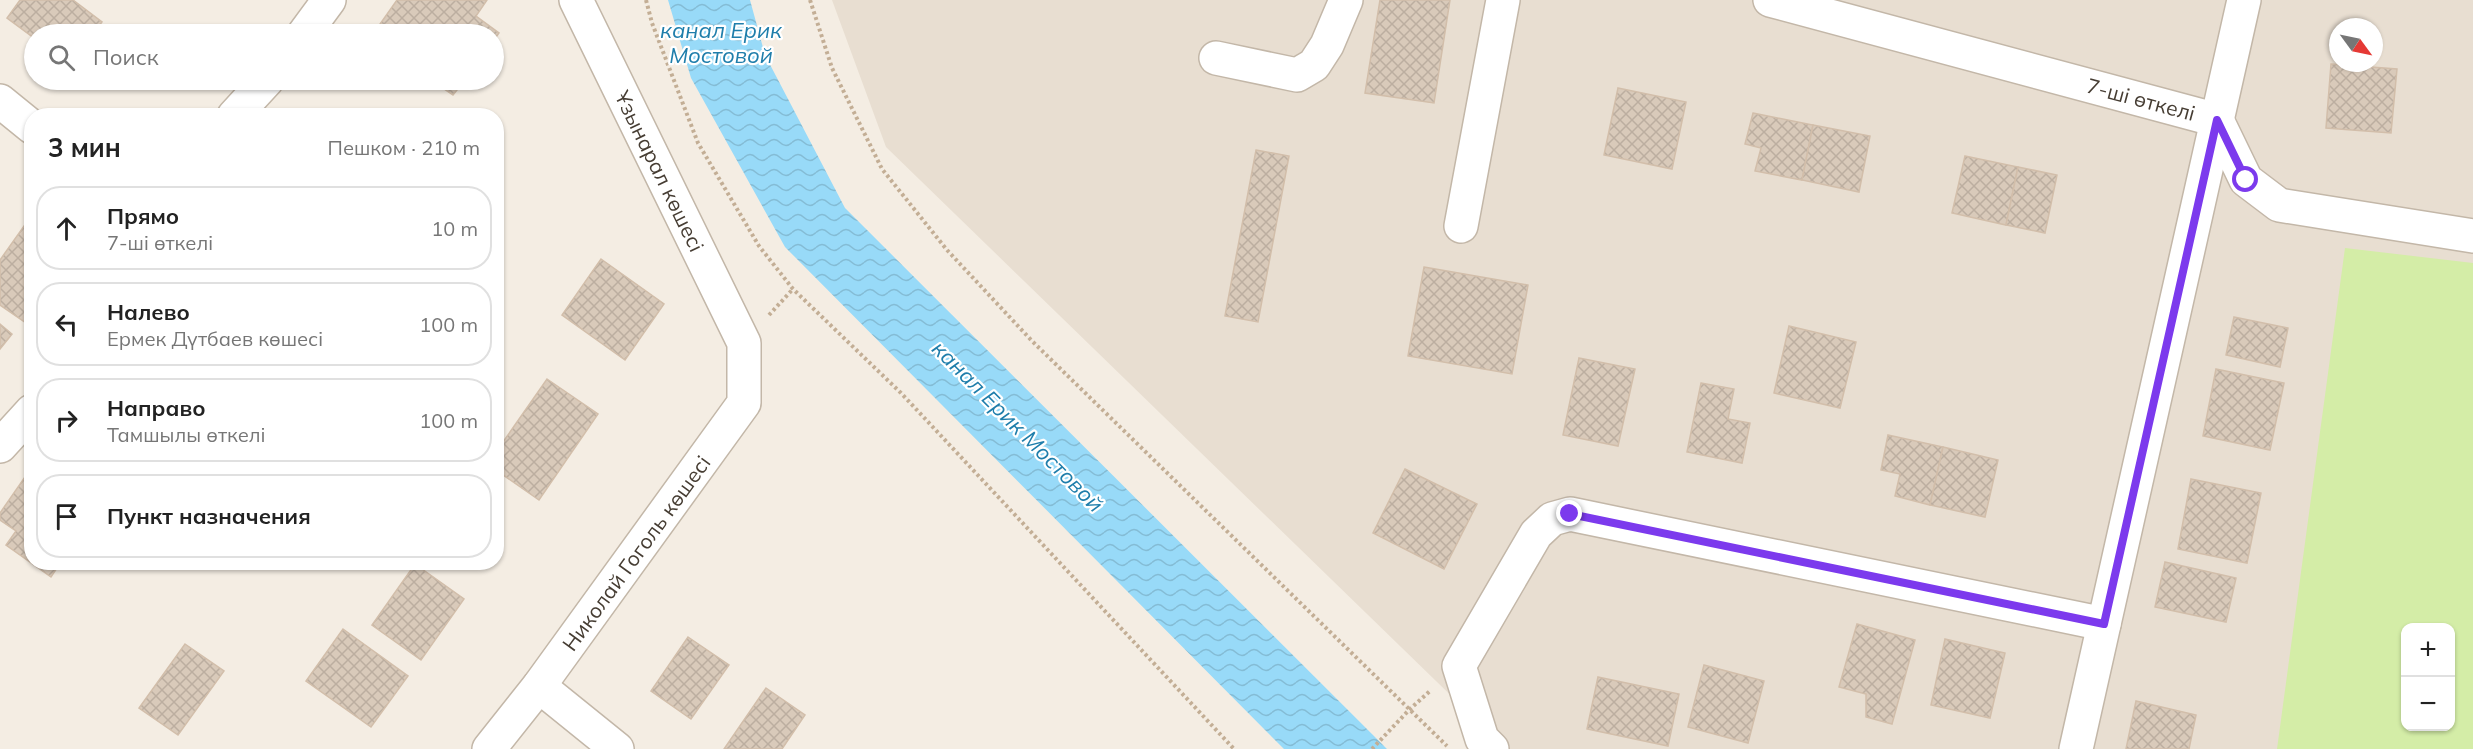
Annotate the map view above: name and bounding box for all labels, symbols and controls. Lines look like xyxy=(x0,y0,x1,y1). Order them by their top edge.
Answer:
water label: канал Ерик Мостовой xyxy=(660,16,783,69)
north arrow xyxy=(2329,18,2383,72)
search box xyxy=(24,24,504,90)
icon: search xyxy=(45,41,78,74)
text: Поиск xyxy=(93,43,159,71)
street label: 7-шi өткелi xyxy=(2084,72,2198,126)
street label: Ұзынарал көшесі xyxy=(609,85,710,256)
text: 3 мин xyxy=(48,131,121,164)
text: Пешком · 210 m xyxy=(328,135,480,160)
route start xyxy=(2232,166,2258,192)
text: Прямо xyxy=(107,202,179,230)
icon: ahead xyxy=(50,212,83,245)
text: 10 m xyxy=(431,216,478,241)
text: 7-шi өткелi xyxy=(107,230,213,255)
text: Налево xyxy=(107,298,190,326)
icon: left xyxy=(50,308,83,341)
text: 100 m xyxy=(419,312,478,337)
text: Ермек Дүтбаев көшесi xyxy=(107,326,323,351)
water label: канал Ерик Мостовой xyxy=(926,334,1110,518)
text: Направо xyxy=(107,394,205,422)
icon: right xyxy=(50,404,83,437)
text: 100 m xyxy=(419,408,478,433)
text: Тамшылы өткелі xyxy=(107,422,266,447)
street label: Николай Гоголь көшесі xyxy=(556,450,716,656)
icon: arrive xyxy=(50,500,83,533)
route end xyxy=(1556,500,1582,526)
text: Пункт назначения xyxy=(107,502,311,530)
map controls xyxy=(2401,623,2455,731)
button: + xyxy=(2401,623,2455,677)
button: − xyxy=(2401,677,2455,731)

